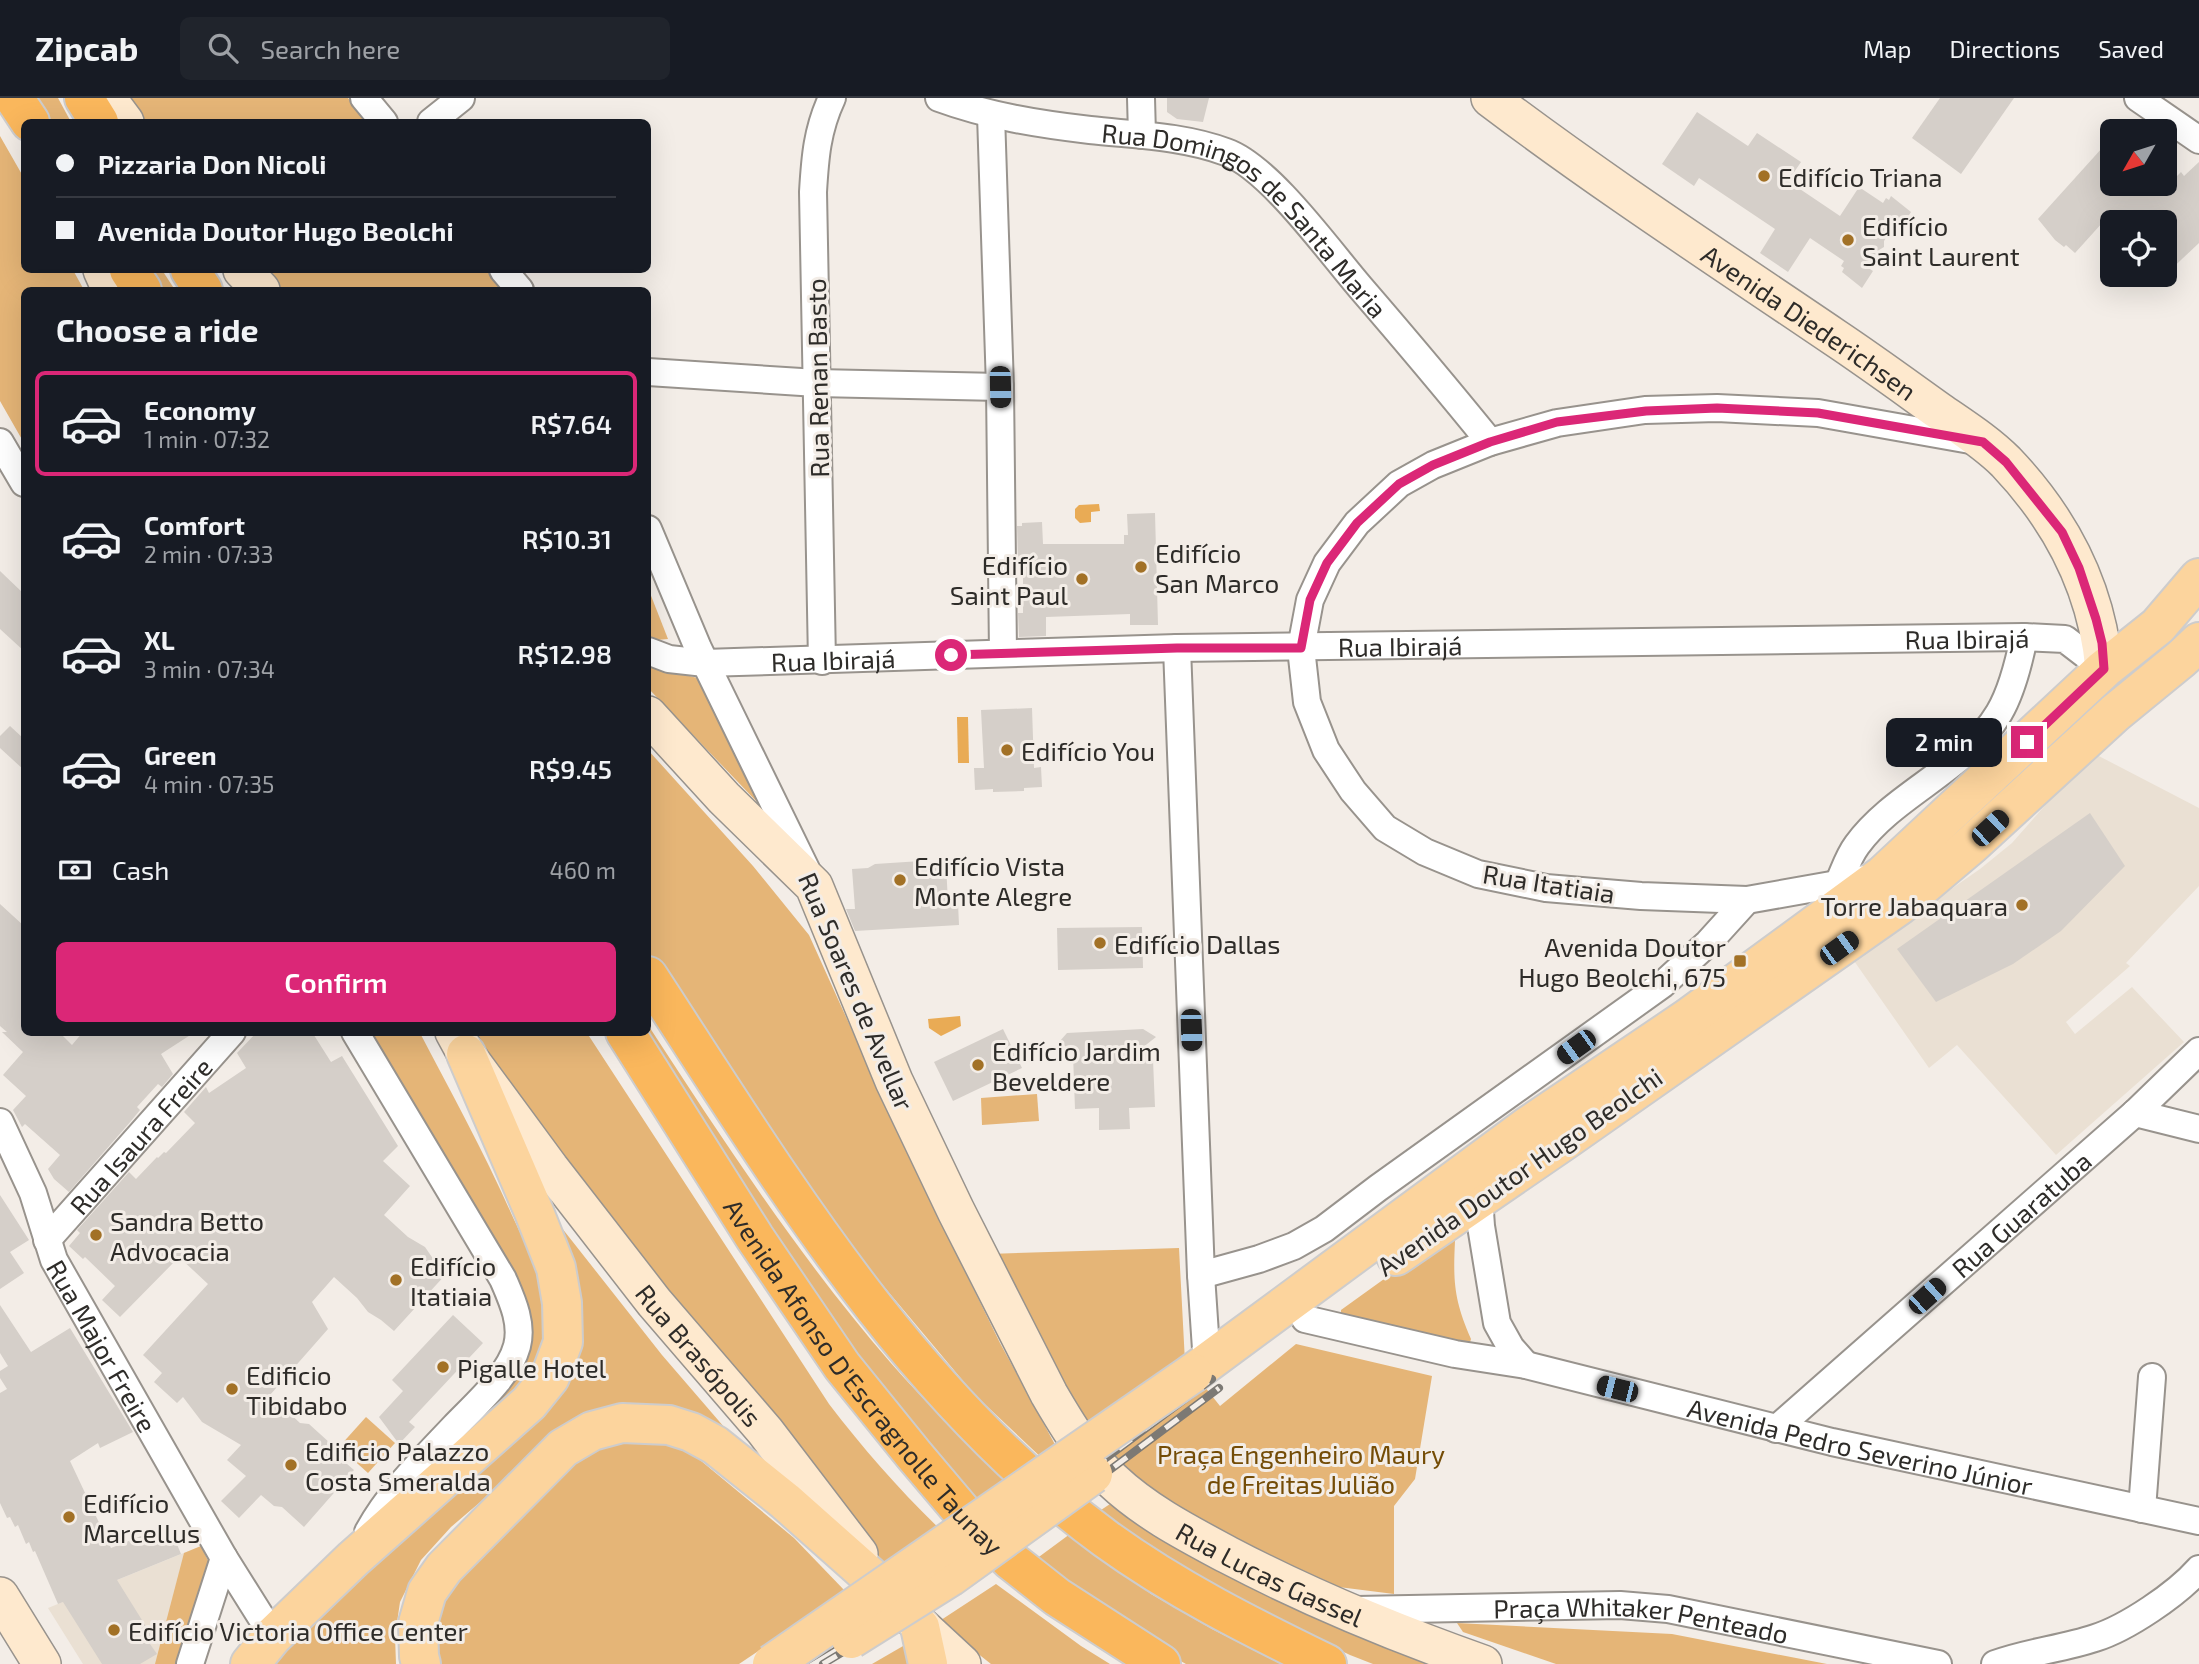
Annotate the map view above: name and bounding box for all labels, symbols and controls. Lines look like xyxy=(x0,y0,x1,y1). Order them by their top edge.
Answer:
search box xyxy=(180,17,670,80)
text: Zipcab xyxy=(35,28,138,68)
icon: search xyxy=(204,29,242,67)
text: Search here xyxy=(260,33,400,64)
text: Map xyxy=(1863,34,1911,63)
text: Directions xyxy=(1949,34,2060,63)
text: Saved xyxy=(2098,34,2164,63)
street label: Rua Domingos de Santa Maria xyxy=(1100,116,1394,323)
north arrow xyxy=(2100,119,2177,196)
map controls xyxy=(2100,119,2177,287)
text: Pizzaria Don Nicoli xyxy=(98,148,327,179)
place label: Edifício Triana xyxy=(1778,161,1943,192)
marker: Edifício Triana xyxy=(1756,168,1772,184)
place label: Edifício Saint Laurent xyxy=(1862,210,2020,271)
button: locate xyxy=(2100,210,2177,287)
text: Avenida Doutor Hugo Beolchi xyxy=(98,215,454,246)
marker: Edifício Saint Laurent xyxy=(1840,232,1856,248)
street label: Avenida Diederichsen xyxy=(1696,237,1923,406)
street label: Rua Renan Basto xyxy=(800,278,834,478)
text: Choose a ride xyxy=(56,310,259,348)
car xyxy=(990,366,1011,408)
icon: car xyxy=(60,392,123,455)
text: Economy xyxy=(144,394,256,425)
text: R$7.64 xyxy=(531,408,612,439)
text: 1 min · 07:32 xyxy=(144,425,270,453)
icon: car xyxy=(60,507,123,570)
text: Comfort xyxy=(144,509,245,540)
text: R$10.31 xyxy=(522,523,612,554)
place label: Edifício San Marco xyxy=(1155,537,1279,598)
text: 2 min · 07:33 xyxy=(144,540,274,568)
place label: Edifício Saint Paul xyxy=(950,549,1068,610)
marker: Edifício San Marco xyxy=(1133,559,1149,575)
marker: Edifício Saint Paul xyxy=(1074,571,1090,587)
street label: Rua Ibirajá xyxy=(1905,621,2029,654)
icon: car xyxy=(60,622,123,685)
text: XL xyxy=(144,624,175,655)
street label: Rua Ibirajá xyxy=(1338,629,1463,661)
text: R$12.98 xyxy=(517,638,612,669)
route start xyxy=(935,639,967,671)
street label: Rua Ibirajá xyxy=(770,641,896,676)
text: 3 min · 07:34 xyxy=(144,655,275,683)
callout: 2 min xyxy=(1887,718,2002,766)
route end xyxy=(2011,726,2043,758)
text: 2 min xyxy=(1915,728,1973,756)
place label: Edifício You xyxy=(1021,735,1155,766)
icon: car xyxy=(60,737,123,800)
text: Green xyxy=(144,739,217,770)
marker: Edifício You xyxy=(999,742,1015,758)
text: R$9.45 xyxy=(529,753,612,784)
text: 4 min · 07:35 xyxy=(144,770,274,798)
car xyxy=(1968,806,2013,850)
place label: Edifício Vista Monte Alegre xyxy=(914,850,1072,911)
icon: cash xyxy=(56,851,94,889)
text: Cash xyxy=(112,854,169,885)
text: 460 m xyxy=(550,856,616,884)
street label: Rua Itatiaia xyxy=(1481,857,1617,909)
street label: Rua Soares de Avellar xyxy=(793,868,921,1114)
marker: Edifício Vista Monte Alegre xyxy=(892,872,908,888)
place label: Torre Jabaquara xyxy=(1820,890,2008,921)
marker: Torre Jabaquara xyxy=(2014,897,2030,913)
car xyxy=(1816,927,1863,969)
place label: Edifício Dallas xyxy=(1114,928,1280,959)
place label: Avenida Doutor Hugo Beolchi, 675 xyxy=(1518,931,1726,992)
marker: Edifício Dallas xyxy=(1092,935,1108,951)
button: Confirm xyxy=(56,942,616,1022)
marker: Avenida Doutor Hugo Beolchi, 675 xyxy=(1732,953,1748,969)
car xyxy=(1180,1009,1203,1051)
car xyxy=(1553,1026,1600,1068)
place label: Edifício Jardim Beveldere xyxy=(992,1035,1161,1096)
street label: Rua Isaura Freire xyxy=(62,1051,218,1220)
marker: Edifício Jardim Beveldere xyxy=(970,1057,986,1073)
street label: Avenida Doutor Hugo Beolchi xyxy=(1370,1061,1668,1281)
street label: Rua Guaratuba xyxy=(1945,1144,2097,1283)
street label: Avenida Afonso D'Escragnolle Taunay xyxy=(718,1193,1010,1561)
place label: Sandra Betto Advocacia xyxy=(110,1205,264,1266)
marker: Sandra Betto Advocacia xyxy=(88,1227,104,1243)
place label: Edifício Itatiaia xyxy=(410,1250,496,1311)
street label: Rua Major Freire xyxy=(41,1254,164,1437)
marker: Edifício Itatiaia xyxy=(388,1272,404,1288)
car xyxy=(1905,1274,1950,1318)
street label: Rua Brasópolis xyxy=(630,1278,769,1432)
place label: Pigalle Hotel xyxy=(457,1352,607,1383)
place label: Edificio Tibidabo xyxy=(246,1359,348,1420)
marker: Pigalle Hotel xyxy=(435,1359,451,1375)
car xyxy=(1595,1374,1640,1404)
marker: Edificio Tibidabo xyxy=(224,1381,240,1397)
street label: Avenida Pedro Severino Júnior xyxy=(1685,1391,2036,1500)
place label: Edificio Palazzo Costa Smeralda xyxy=(305,1435,491,1496)
park label: Praça Engenheiro Maury de Freitas Julião xyxy=(1157,1438,1445,1499)
marker: Edificio Palazzo Costa Smeralda xyxy=(283,1457,299,1473)
place label: Edifício Marcellus xyxy=(83,1487,200,1548)
marker: Edifício Marcellus xyxy=(61,1509,77,1525)
street label: Rua Lucas Gassel xyxy=(1171,1515,1368,1632)
street label: Praça Whitaker Penteado xyxy=(1493,1589,1791,1649)
place label: Edifício Victoria Office Center xyxy=(128,1615,468,1646)
marker: Edifício Victoria Office Center xyxy=(106,1622,122,1638)

